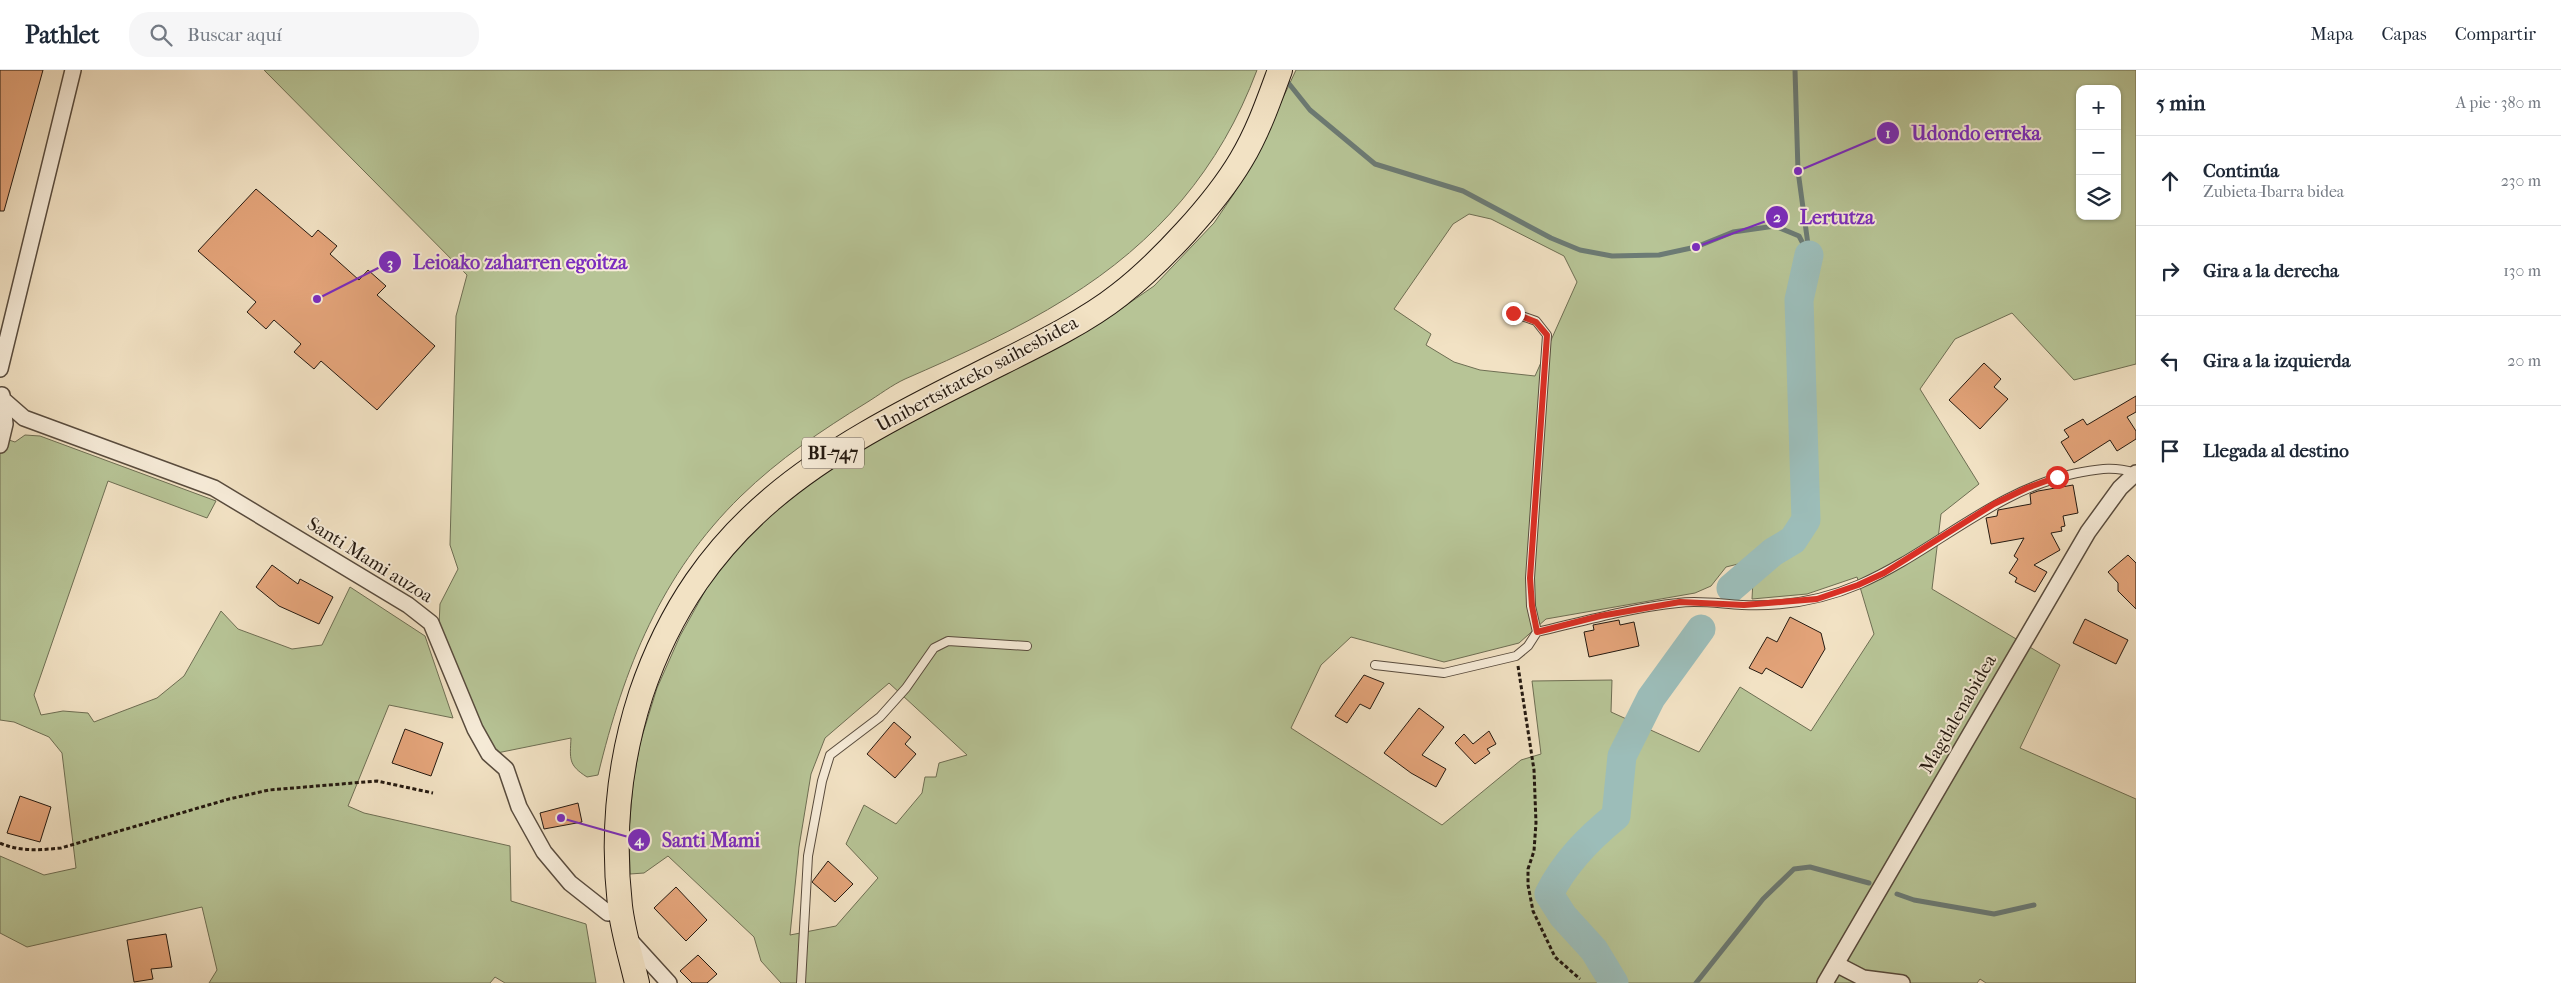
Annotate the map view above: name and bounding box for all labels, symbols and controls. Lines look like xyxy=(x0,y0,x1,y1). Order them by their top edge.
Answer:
search box xyxy=(129,12,479,57)
text: Pathlet xyxy=(25,21,99,49)
icon: search xyxy=(147,21,175,49)
text: Buscar aquí xyxy=(187,24,282,46)
text: Mapa xyxy=(2311,24,2353,45)
text: Capas xyxy=(2381,24,2427,45)
text: Compartir xyxy=(2455,24,2536,45)
map controls xyxy=(2076,85,2121,220)
button: + xyxy=(2076,85,2121,130)
text: 5 min xyxy=(2156,91,2205,115)
text: A pie · 380 m xyxy=(2456,93,2541,112)
callout: Udondo erreka xyxy=(1876,116,2050,151)
text: Udondo erreka xyxy=(1910,122,2041,145)
text: 1 xyxy=(1885,124,1891,142)
button: − xyxy=(2076,130,2121,175)
text: Continúa xyxy=(2203,160,2279,182)
icon: ahead xyxy=(2156,167,2184,195)
text: 230 m xyxy=(2501,171,2541,190)
button: layers xyxy=(2076,175,2121,220)
text: Zubieta-Ibarra bidea xyxy=(2203,182,2344,201)
callout: Lertutza xyxy=(1765,199,1884,234)
text: Lertutza xyxy=(1800,206,1875,229)
text: 2 xyxy=(1773,208,1781,226)
callout: Leioako zaharren egoitza xyxy=(378,245,637,280)
text: Leioako zaharren egoitza xyxy=(413,251,628,274)
text: 3 xyxy=(387,254,393,272)
icon: right xyxy=(2156,257,2184,285)
text: Gira a la derecha xyxy=(2203,260,2339,282)
text: 130 m xyxy=(2503,261,2541,280)
route end xyxy=(1502,302,1525,325)
street label: Unibertsitateko saihesbidea xyxy=(872,311,1082,437)
icon: left xyxy=(2156,347,2184,375)
text: Gira a la izquierda xyxy=(2203,350,2350,372)
text: 20 m xyxy=(2507,351,2541,370)
icon: arrive xyxy=(2156,437,2184,465)
road number: BI-747 xyxy=(802,438,864,468)
text: Llegada al destino xyxy=(2203,440,2349,462)
route start xyxy=(2046,466,2069,489)
street label: Santi Mami auzoa xyxy=(303,513,437,608)
street label: Magdalenabidea xyxy=(1915,651,2001,777)
callout: Santi Mami xyxy=(627,822,770,857)
text: Santi Mami xyxy=(662,829,761,852)
text: 4 xyxy=(634,831,645,849)

